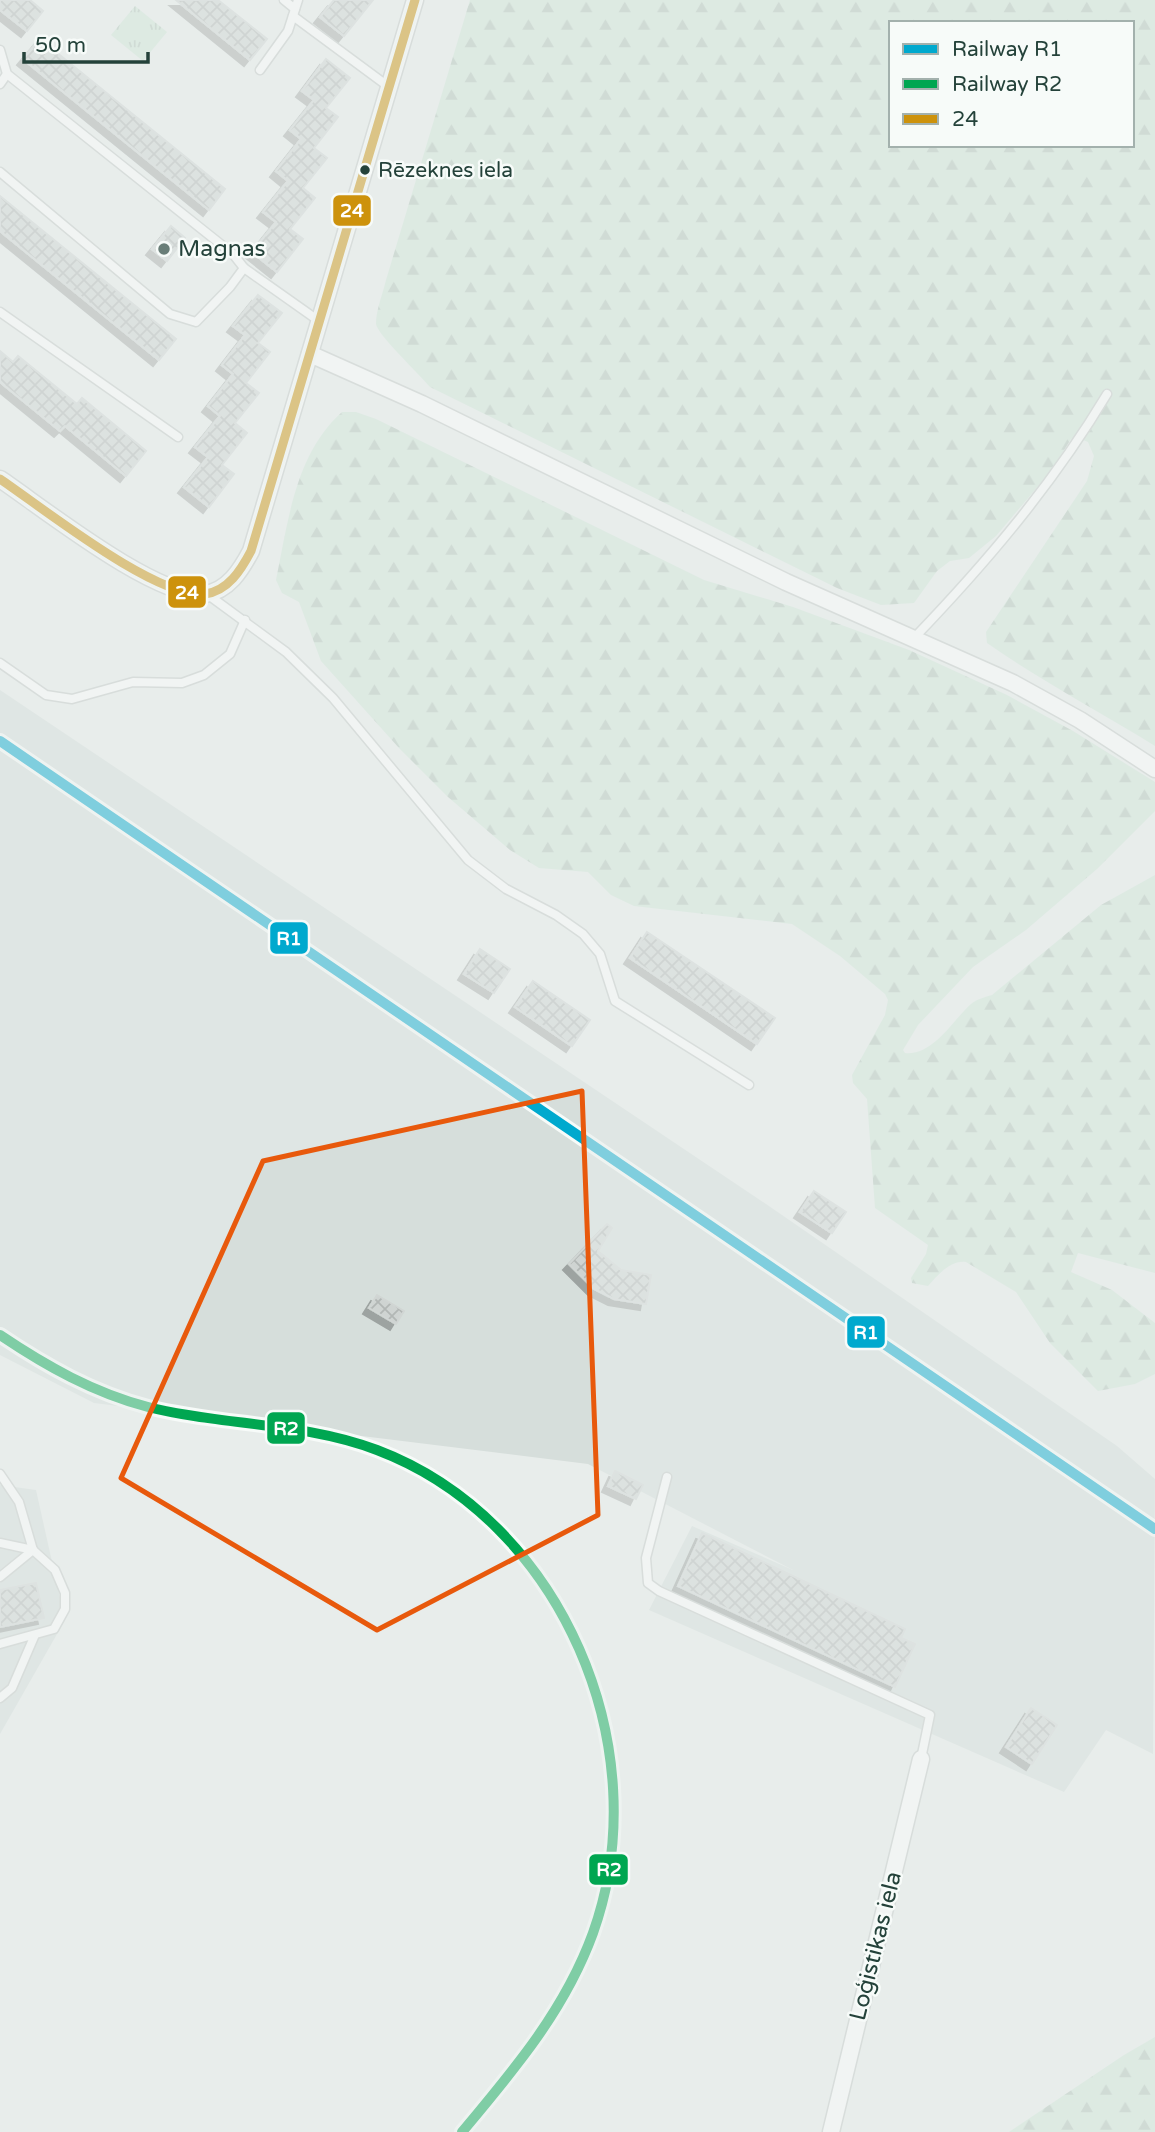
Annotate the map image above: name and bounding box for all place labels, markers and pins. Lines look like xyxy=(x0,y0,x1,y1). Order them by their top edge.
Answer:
place label: Rēzeknes iela xyxy=(378,158,513,183)
marker: Rēzeknes iela xyxy=(358,163,372,177)
place label: Magnas xyxy=(178,235,266,263)
marker: Magnas xyxy=(156,241,172,257)

